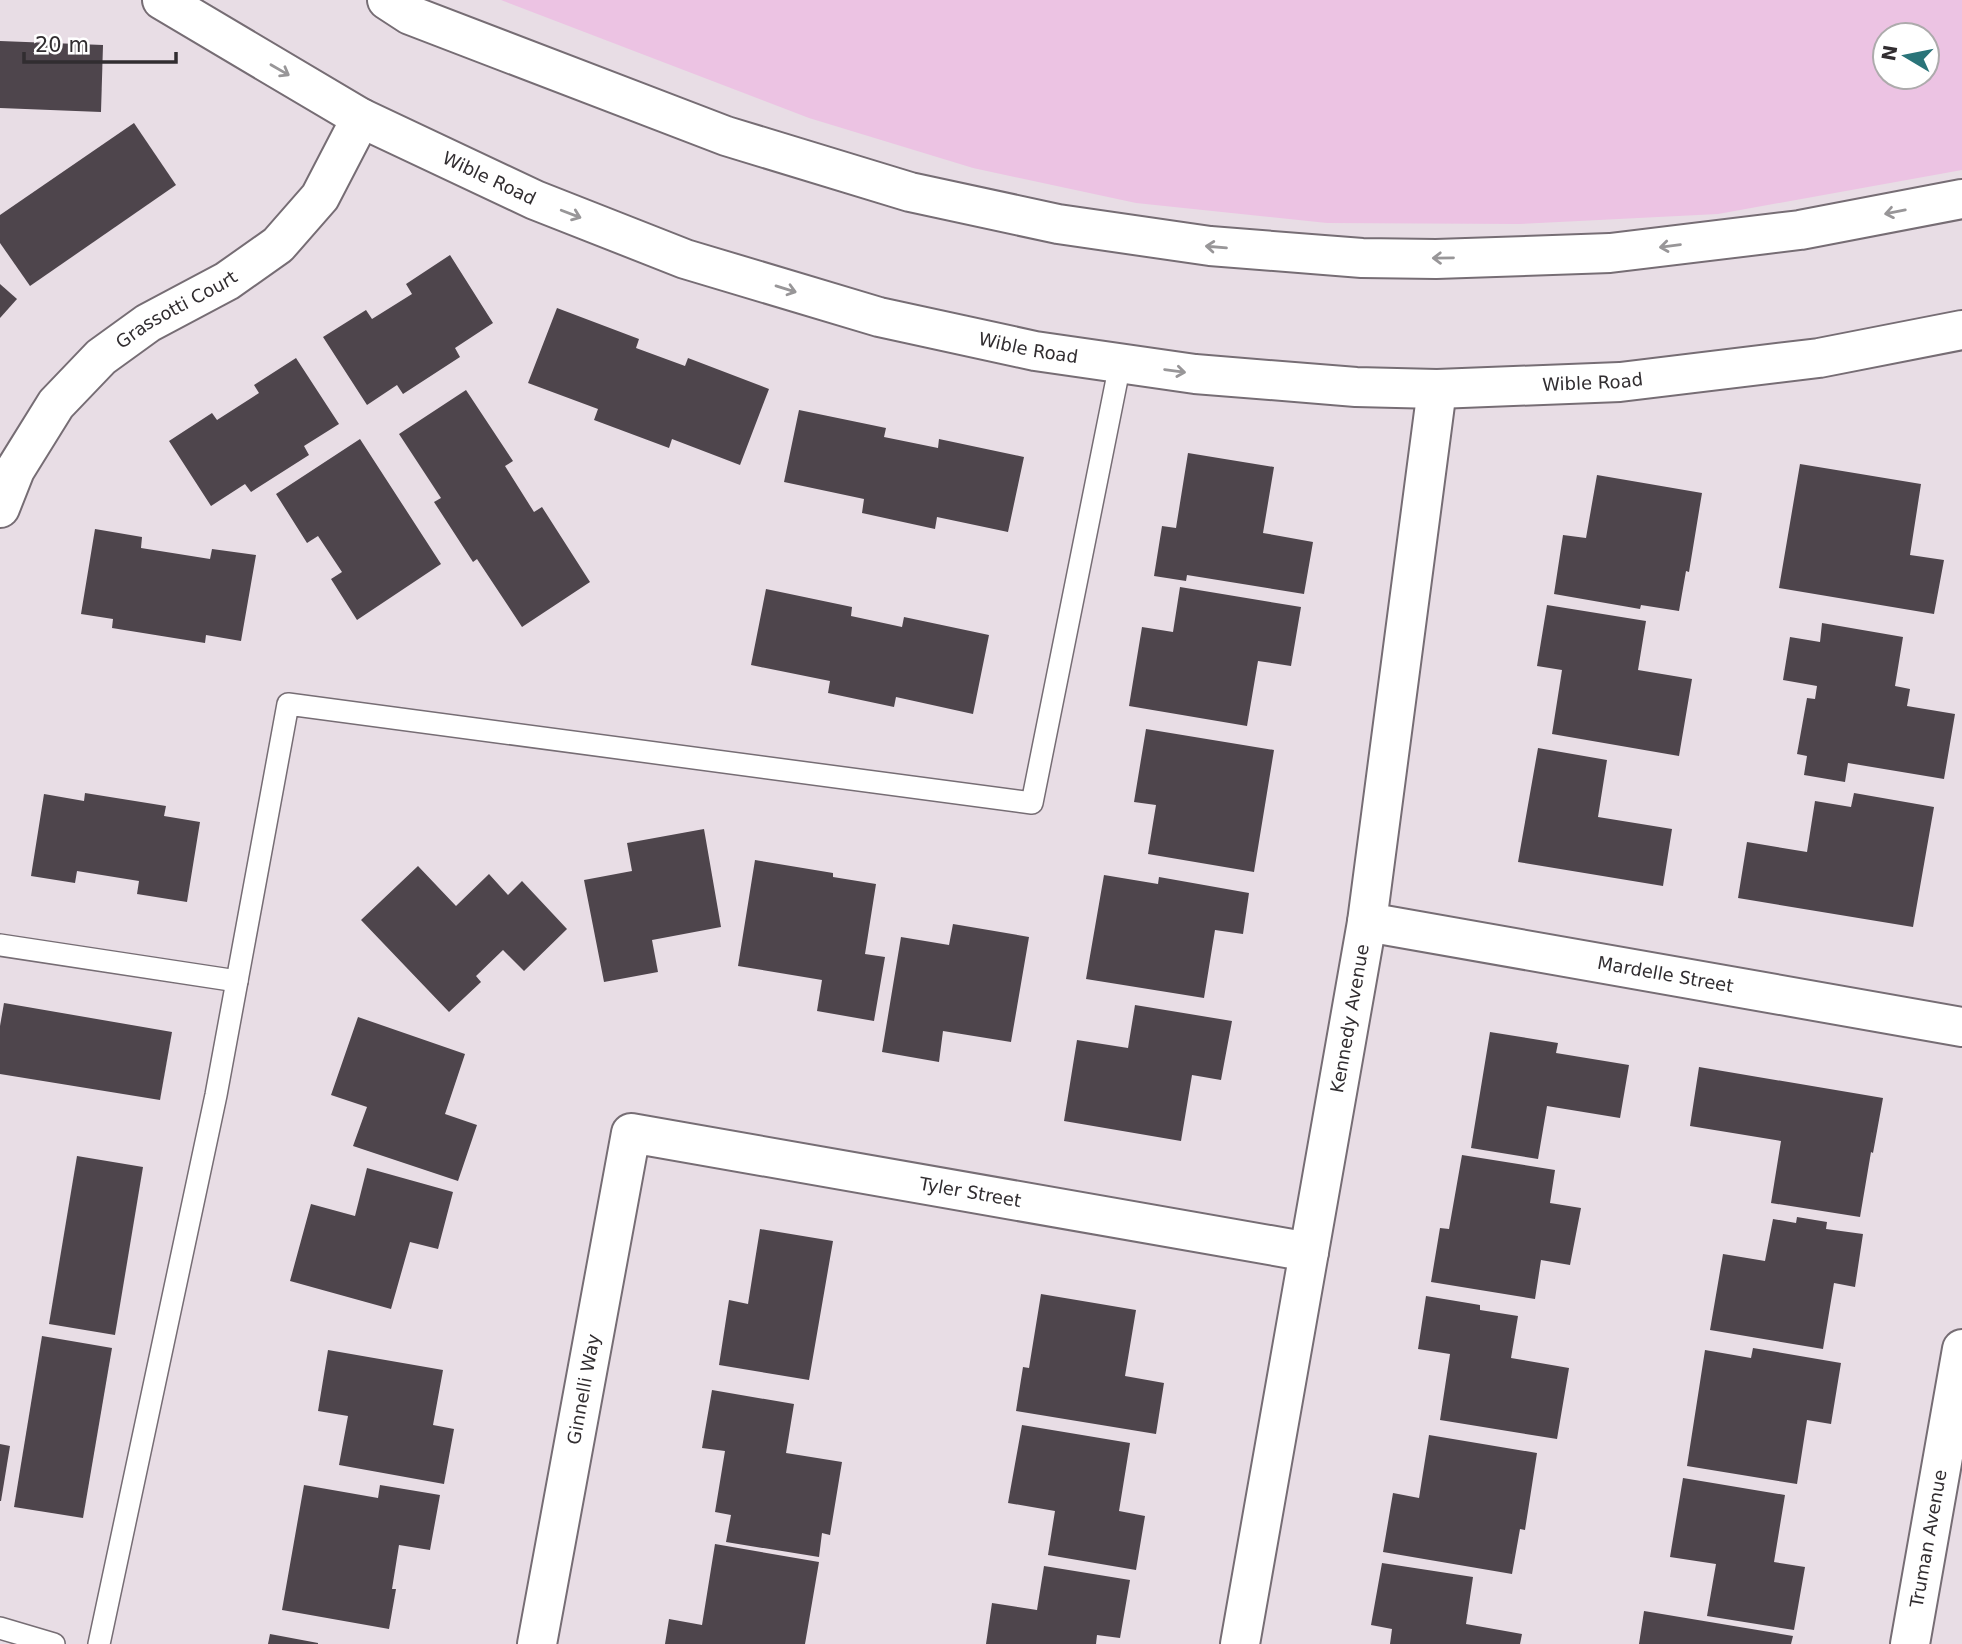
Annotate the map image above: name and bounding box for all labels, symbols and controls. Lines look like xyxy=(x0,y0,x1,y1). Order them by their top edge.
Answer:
scale bar xyxy=(24,21,177,65)
north arrow xyxy=(1871,21,1941,91)
text: 20 m xyxy=(35,33,89,57)
text: N xyxy=(1877,43,1901,63)
one-way arrow xyxy=(269,63,289,77)
street label: Wible Road xyxy=(439,147,539,209)
one-way arrow xyxy=(1884,206,1907,219)
one-way arrow xyxy=(560,209,581,222)
one-way arrow xyxy=(1659,239,1682,252)
one-way arrow xyxy=(1205,240,1228,253)
one-way arrow xyxy=(1432,252,1455,265)
street label: Grassotti Court xyxy=(112,266,241,353)
one-way arrow xyxy=(774,284,796,297)
street label: Wible Road xyxy=(977,328,1080,367)
one-way arrow xyxy=(1164,365,1186,378)
street label: Wible Road xyxy=(1542,368,1644,395)
street label: Kennedy Avenue xyxy=(1326,942,1373,1095)
street label: Mardelle Street xyxy=(1596,952,1735,996)
street label: Tyler Street xyxy=(917,1173,1023,1211)
street label: Ginnelli Way xyxy=(563,1332,604,1446)
street label: Truman Avenue xyxy=(1905,1468,1951,1610)

